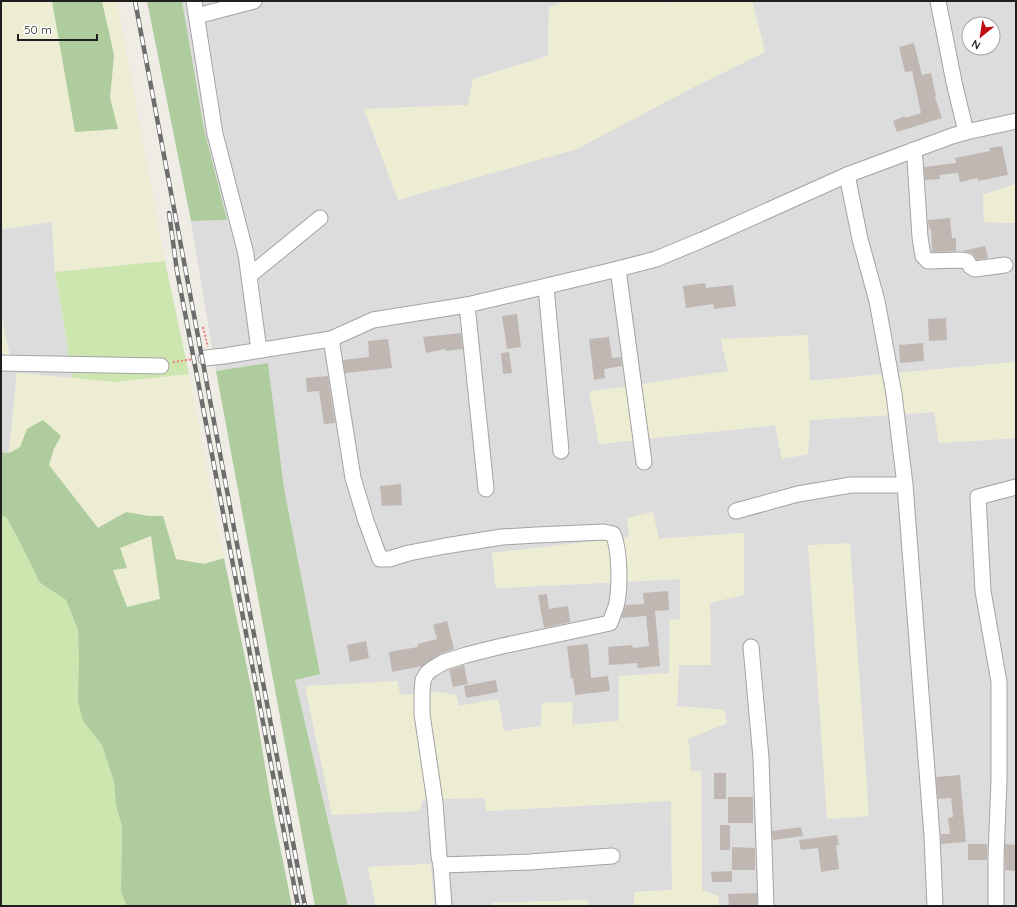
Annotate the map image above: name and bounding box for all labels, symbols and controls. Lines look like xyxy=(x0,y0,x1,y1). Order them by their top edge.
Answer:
scale bar xyxy=(18,16,97,42)
north arrow xyxy=(961,16,1001,56)
text: 50 m xyxy=(24,22,52,37)
text: N xyxy=(969,37,983,53)

